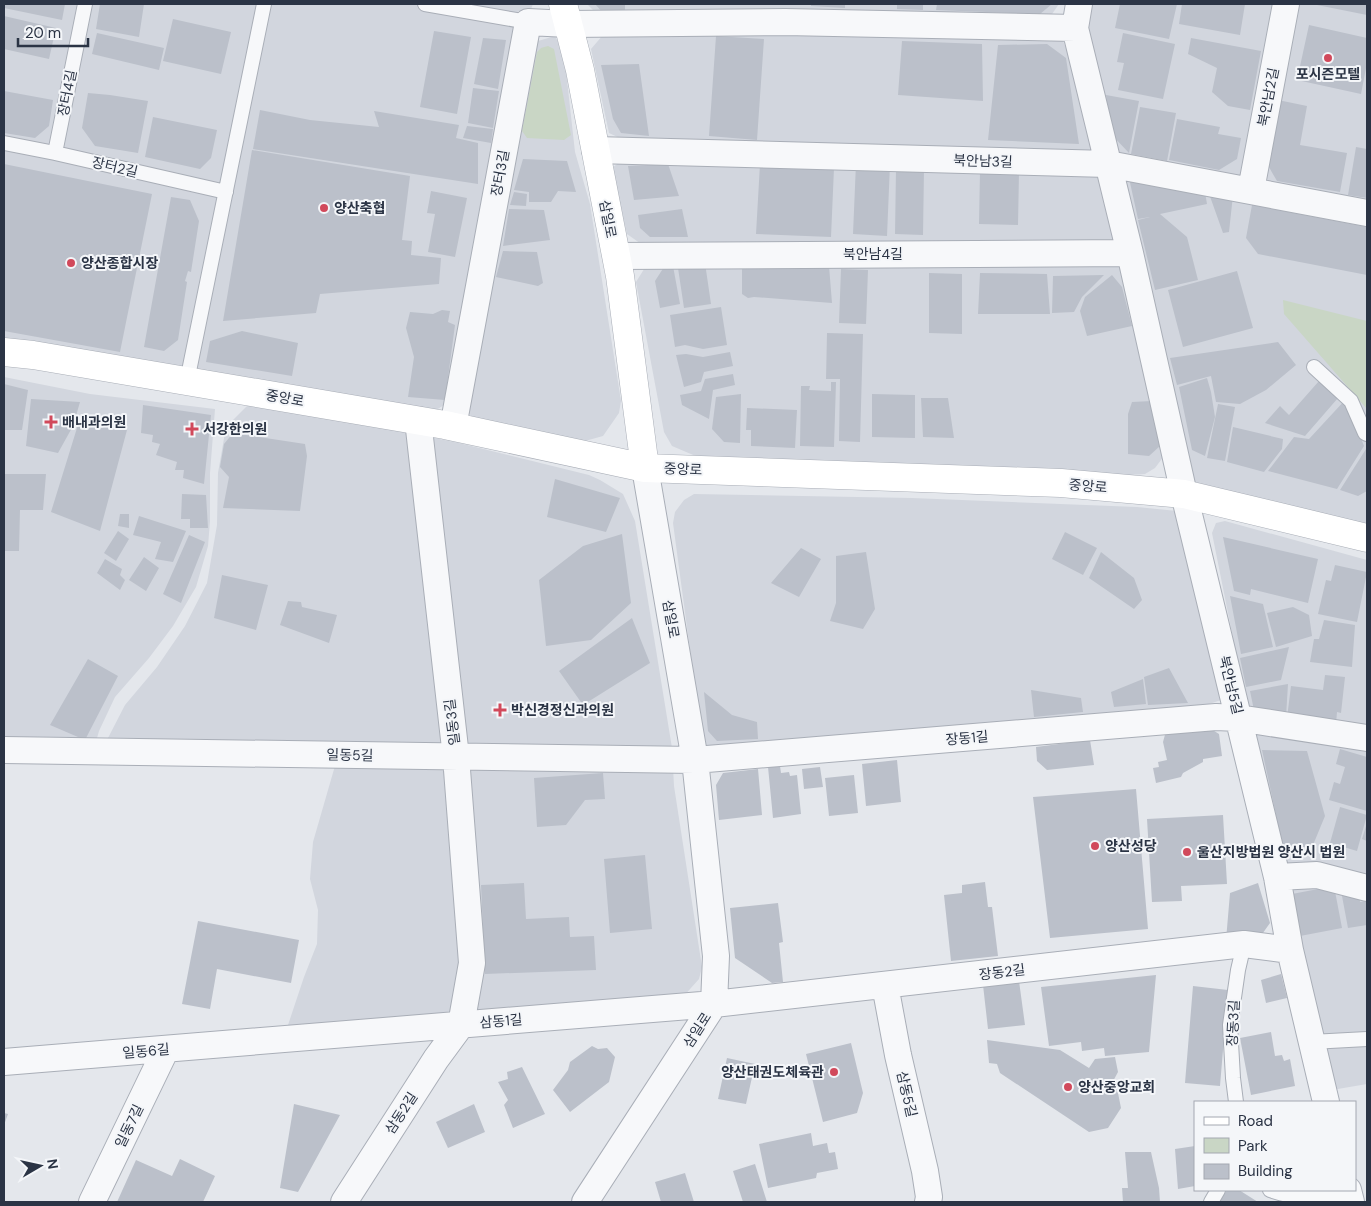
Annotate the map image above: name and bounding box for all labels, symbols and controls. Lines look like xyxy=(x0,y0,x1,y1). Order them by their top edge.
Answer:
scale bar xyxy=(18,15,88,47)
text: 20 m xyxy=(25,23,61,43)
marker: 포시즌모텔 xyxy=(1322,52,1334,64)
place label: 포시즌모텔 xyxy=(1296,65,1360,83)
street label: 북안남2길 xyxy=(1253,66,1283,128)
street label: 장터4길 xyxy=(54,68,80,118)
street label: 장터3길 xyxy=(487,148,513,198)
street label: 북안남3길 xyxy=(953,151,1013,171)
street label: 장터2길 xyxy=(90,153,140,181)
street label: 삼일로 xyxy=(595,198,621,240)
place label: 양산축협 xyxy=(334,199,386,217)
marker: 양산축협 xyxy=(318,202,330,214)
street label: 북안남4길 xyxy=(843,245,903,263)
place label: 양산종합시장 xyxy=(81,254,158,272)
marker: 양산종합시장 xyxy=(65,257,77,269)
street label: 중앙로 xyxy=(264,386,306,410)
place label: 배내과의원 xyxy=(62,413,126,431)
marker: 배내과의원 xyxy=(44,415,58,429)
place label: 서강한의원 xyxy=(203,420,267,438)
marker: 서강한의원 xyxy=(185,422,199,436)
street label: 중앙로 xyxy=(663,459,703,479)
street label: 중앙로 xyxy=(1068,475,1108,497)
street label: 삼일로 xyxy=(659,598,683,640)
street label: 북안남5길 xyxy=(1215,654,1247,716)
street label: 일동3길 xyxy=(440,698,464,746)
place label: 박신경정신과의원 xyxy=(511,701,614,719)
marker: 박신경정신과의원 xyxy=(493,703,507,717)
street label: 장동1길 xyxy=(945,727,989,749)
street label: 일동5길 xyxy=(326,746,374,764)
place label: 양산성당 xyxy=(1105,837,1157,855)
marker: 양산성당 xyxy=(1089,840,1101,852)
place label: 울산지방법원 양산시 법원 xyxy=(1197,843,1345,861)
marker: 울산지방법원 양산시 법원 xyxy=(1181,846,1193,858)
street label: 장동2길 xyxy=(978,960,1026,984)
street label: 장동3길 xyxy=(1223,999,1243,1047)
street label: 삼일로 xyxy=(679,1009,715,1051)
street label: 삼동1길 xyxy=(479,1010,523,1032)
street label: 일동6길 xyxy=(122,1040,170,1062)
place label: 양산태권도체육관 xyxy=(721,1063,824,1081)
marker: 양산태권도체육관 xyxy=(828,1066,840,1078)
street label: 삼동5길 xyxy=(893,1069,921,1119)
place label: 양산중앙교회 xyxy=(1078,1078,1155,1096)
marker: 양산중앙교회 xyxy=(1062,1081,1074,1093)
street label: 삼동2길 xyxy=(381,1089,421,1137)
street label: 일동7길 xyxy=(111,1101,147,1151)
legend xyxy=(1194,1101,1356,1191)
text: Road xyxy=(1238,1111,1273,1131)
text: Park xyxy=(1238,1136,1268,1156)
north arrow xyxy=(15,1141,65,1191)
text: N xyxy=(43,1158,63,1170)
text: Building xyxy=(1238,1161,1293,1181)

